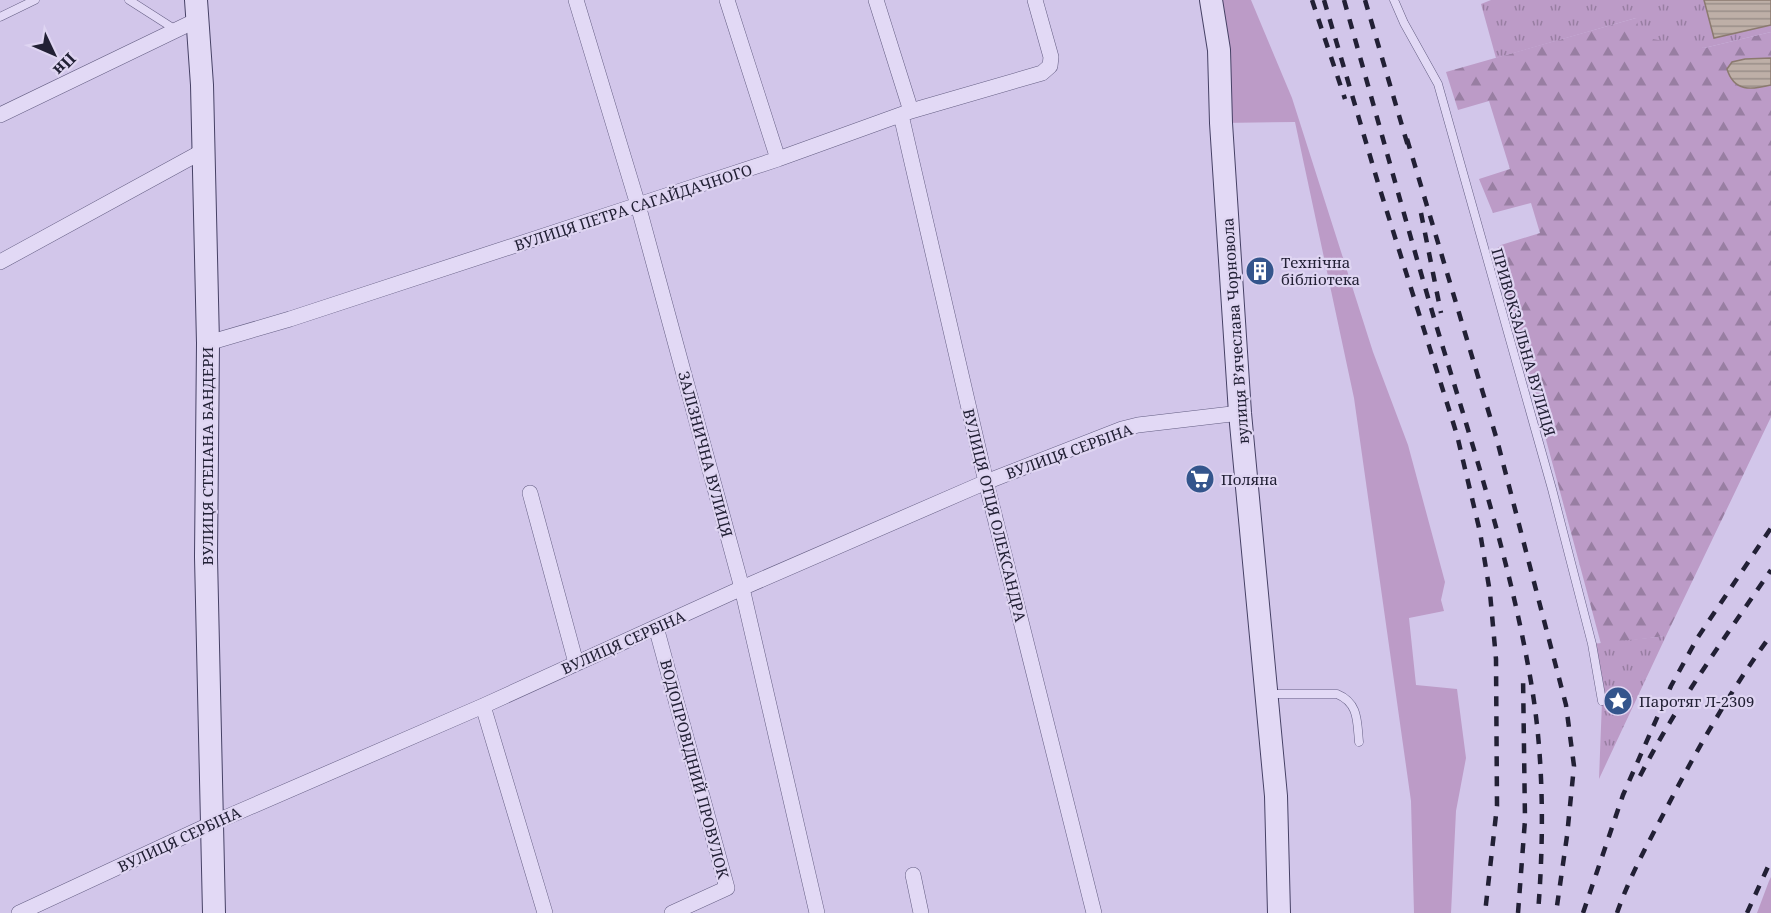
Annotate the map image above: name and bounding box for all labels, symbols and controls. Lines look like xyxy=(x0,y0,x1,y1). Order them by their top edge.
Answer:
north arrow xyxy=(24,24,84,84)
text: Пн xyxy=(49,48,81,81)
street label: ВУЛИЦЯ ПЕТРА САГАЙДАЧНОГО xyxy=(511,159,755,255)
street label: вулиця Вʼячеслава Чорновола xyxy=(1217,217,1253,445)
street label: ПРИВОКЗАЛЬНА ВУЛИЦЯ xyxy=(1487,245,1561,439)
place label: Технічна бібліотека xyxy=(1281,252,1360,289)
building icon: Технічна бібліотека xyxy=(1244,255,1276,287)
street label: ВУЛИЦЯ СТЕПАНА БАНДЕРИ xyxy=(197,347,217,565)
street label: ЗАЛІЗНИЧНА ВУЛИЦЯ xyxy=(674,369,738,539)
street label: ВУЛИЦЯ ОТЦЯ ОЛЕКСАНДРА xyxy=(959,406,1031,624)
street label: ВУЛИЦЯ СЕРБІНА xyxy=(1003,419,1136,483)
supermarket icon: Поляна xyxy=(1184,463,1216,495)
place label: Поляна xyxy=(1221,469,1278,489)
street label: ВУЛИЦЯ СЕРБІНА xyxy=(558,606,688,678)
street label: ВОДОПРОВІДНИЙ ПРОВУЛОК xyxy=(656,657,734,881)
place icon: Паротяг Л-2309 xyxy=(1602,685,1634,717)
place label: Паротяг Л-2309 xyxy=(1639,691,1754,711)
street label: ВУЛИЦЯ СЕРБІНА xyxy=(114,802,244,876)

